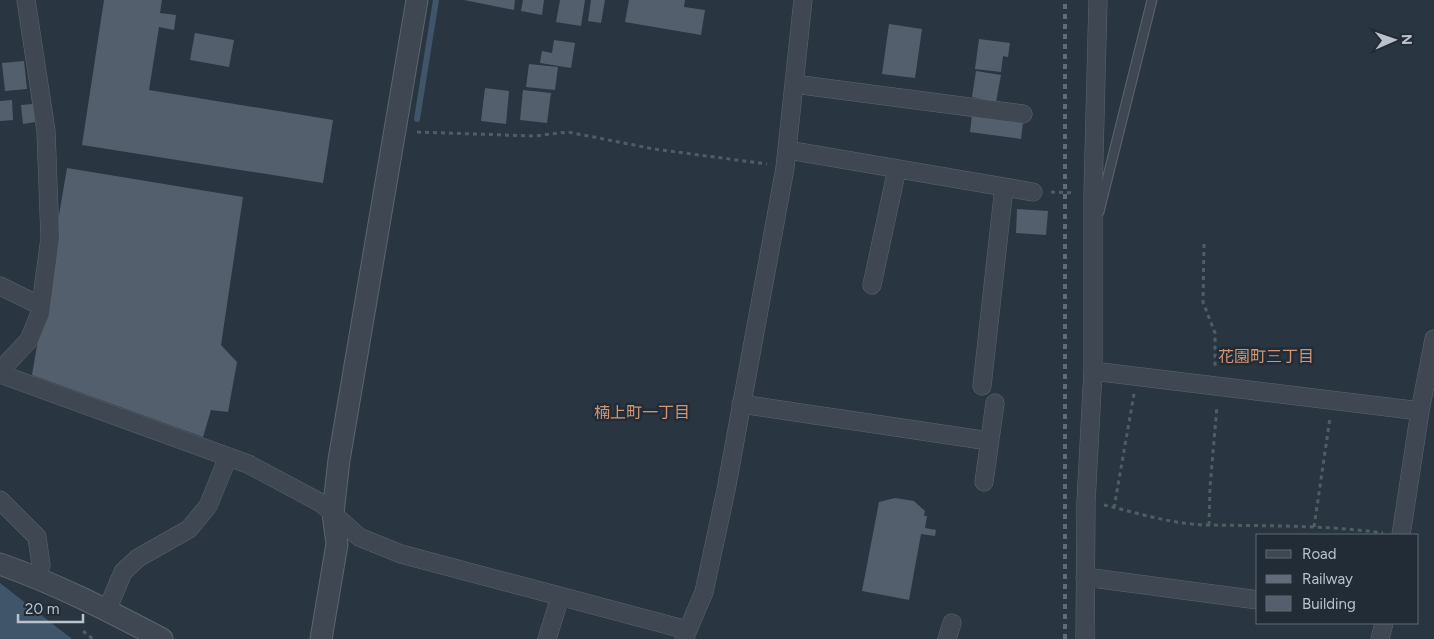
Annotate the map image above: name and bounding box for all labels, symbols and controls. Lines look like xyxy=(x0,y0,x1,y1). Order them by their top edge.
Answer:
north arrow xyxy=(1369,15,1419,65)
text: N xyxy=(1398,34,1415,45)
district label: 花園町三丁目 xyxy=(1218,347,1314,366)
district label: 楠上町一丁目 xyxy=(594,403,690,422)
legend xyxy=(1256,534,1419,624)
text: Road xyxy=(1302,545,1337,563)
text: Railway xyxy=(1302,570,1353,588)
scale bar xyxy=(18,592,82,624)
text: Building xyxy=(1302,595,1356,613)
text: 20 m xyxy=(25,600,59,618)

